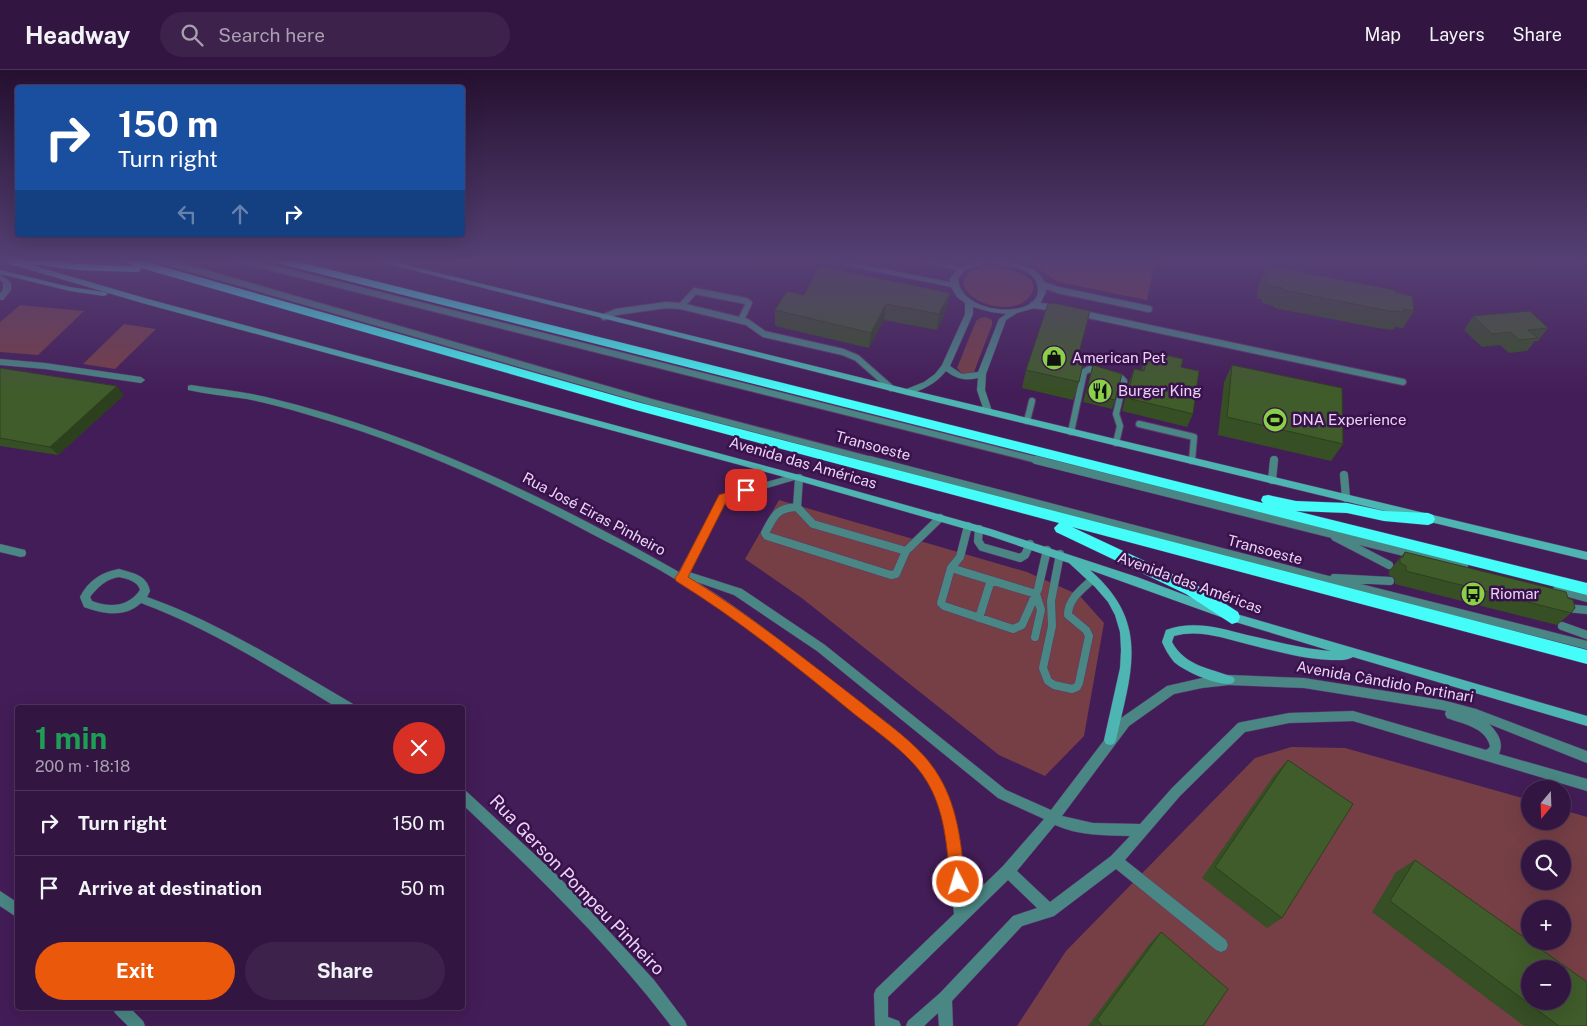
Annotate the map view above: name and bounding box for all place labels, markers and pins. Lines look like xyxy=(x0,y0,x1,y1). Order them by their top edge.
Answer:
shop icon: American Pet xyxy=(1041,345,1067,371)
place label: American Pet xyxy=(1072,349,1166,366)
restaurant icon: Burger King xyxy=(1087,378,1113,404)
place label: Burger King xyxy=(1118,382,1202,399)
sports icon: DNA Experience xyxy=(1262,407,1288,433)
place label: DNA Experience xyxy=(1292,411,1406,428)
pin xyxy=(725,469,767,511)
bus stop icon: Riomar xyxy=(1460,581,1486,607)
place label: Riomar xyxy=(1490,585,1539,602)

